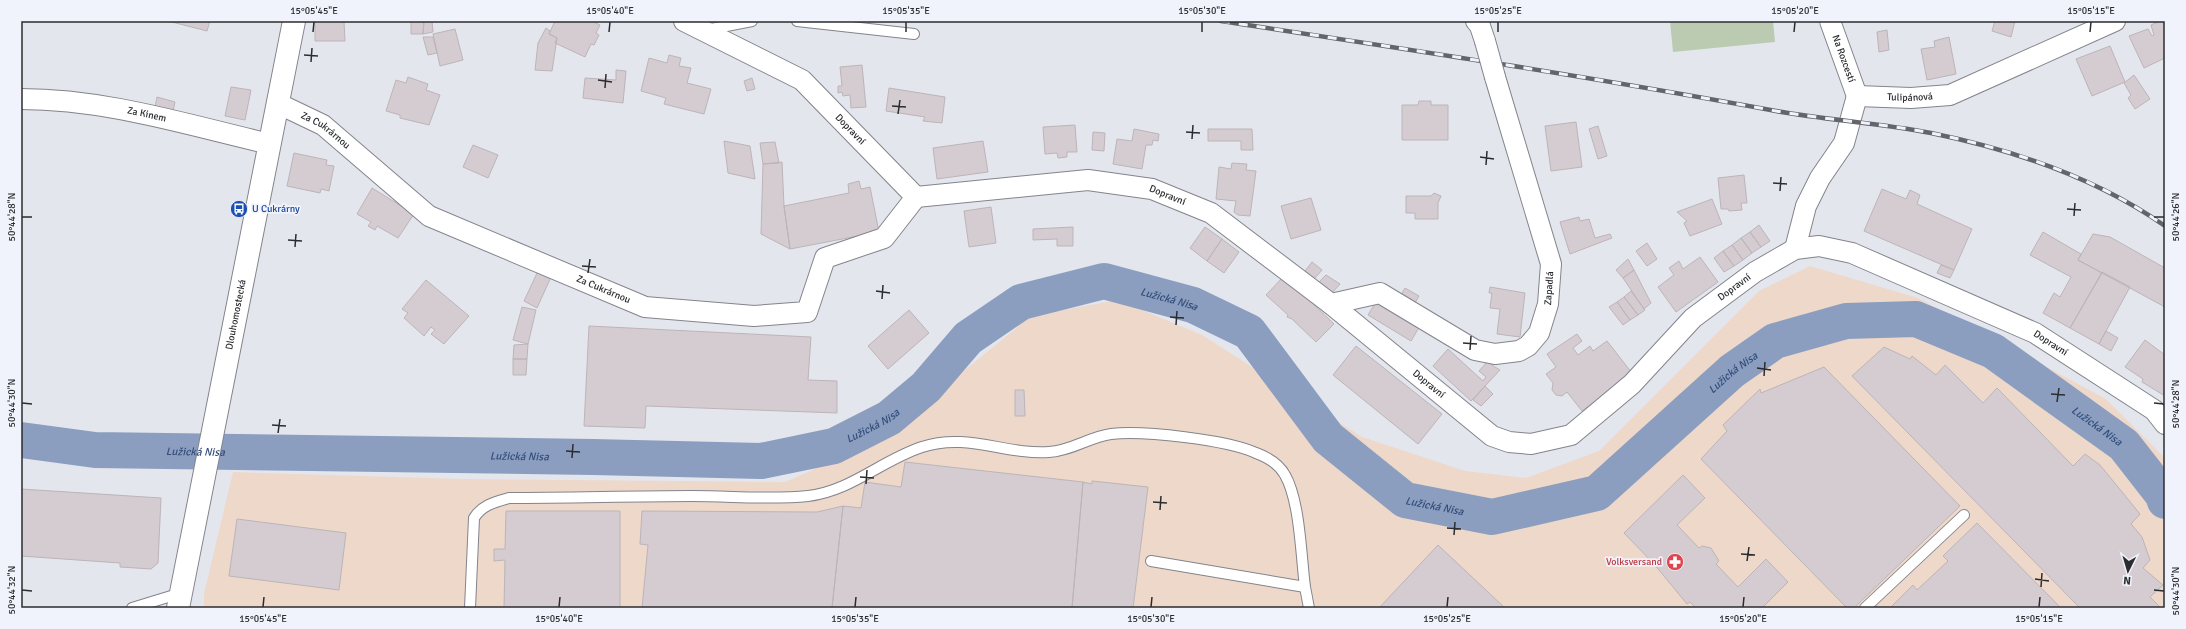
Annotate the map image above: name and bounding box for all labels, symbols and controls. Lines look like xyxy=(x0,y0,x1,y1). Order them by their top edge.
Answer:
text: 15°05'45"E xyxy=(290,5,338,17)
text: 15°05'40"E xyxy=(586,5,634,17)
text: 15°05'35"E xyxy=(882,5,930,17)
text: 15°05'30"E xyxy=(1178,5,1226,17)
text: 15°05'25"E xyxy=(1474,5,1522,17)
text: 15°05'20"E xyxy=(1771,5,1819,17)
text: 15°05'15"E xyxy=(2067,5,2115,17)
street label: Na Rozcestí xyxy=(1829,33,1858,84)
street label: Tulipánová xyxy=(1887,90,1933,104)
street label: Za Kinem xyxy=(126,105,168,125)
street label: Za Cukrárnou xyxy=(299,109,353,152)
street label: Dopravní xyxy=(833,112,868,148)
street label: Dopravní xyxy=(1147,182,1188,208)
text: 50°44'28"N xyxy=(6,193,18,241)
text: 50°44'26"N xyxy=(2170,193,2182,241)
bus stop icon: U Cukrárny xyxy=(229,199,249,219)
place label: U Cukrárny xyxy=(252,203,300,215)
street label: Zapadlá xyxy=(1542,271,1556,306)
street label: Dopravní xyxy=(1715,271,1754,304)
street label: Za Cukrárnou xyxy=(575,273,632,306)
street label: Dlouhomostecká xyxy=(223,278,249,351)
water label: Lužická Nisa xyxy=(1139,285,1201,313)
street label: Dopravní xyxy=(2031,328,2070,359)
water label: Lužická Nisa xyxy=(1706,349,1760,396)
street label: Dopravní xyxy=(1410,367,1447,401)
text: 50°44'30"N xyxy=(6,379,18,427)
text: 50°44'28"N xyxy=(2170,380,2182,428)
water label: Lužická Nisa xyxy=(2069,403,2125,448)
water label: Lužická Nisa xyxy=(844,405,902,445)
water label: Lužická Nisa xyxy=(166,444,225,458)
water label: Lužická Nisa xyxy=(490,449,549,463)
water label: Lužická Nisa xyxy=(1404,494,1465,518)
north arrow xyxy=(2108,551,2148,591)
pharmacy icon: Volksversand xyxy=(1665,552,1685,572)
place label: Volksversand xyxy=(1606,556,1662,568)
text: 50°44'32"N xyxy=(6,566,18,614)
text: 50°44'30"N xyxy=(2170,567,2182,615)
text: N xyxy=(2123,574,2132,587)
text: 15°05'45"E xyxy=(239,613,287,625)
text: 15°05'40"E xyxy=(535,613,583,625)
text: 15°05'35"E xyxy=(831,613,879,625)
text: 15°05'30"E xyxy=(1127,613,1175,625)
text: 15°05'25"E xyxy=(1423,613,1471,625)
text: 15°05'20"E xyxy=(1719,613,1767,625)
text: 15°05'15"E xyxy=(2015,613,2063,625)

